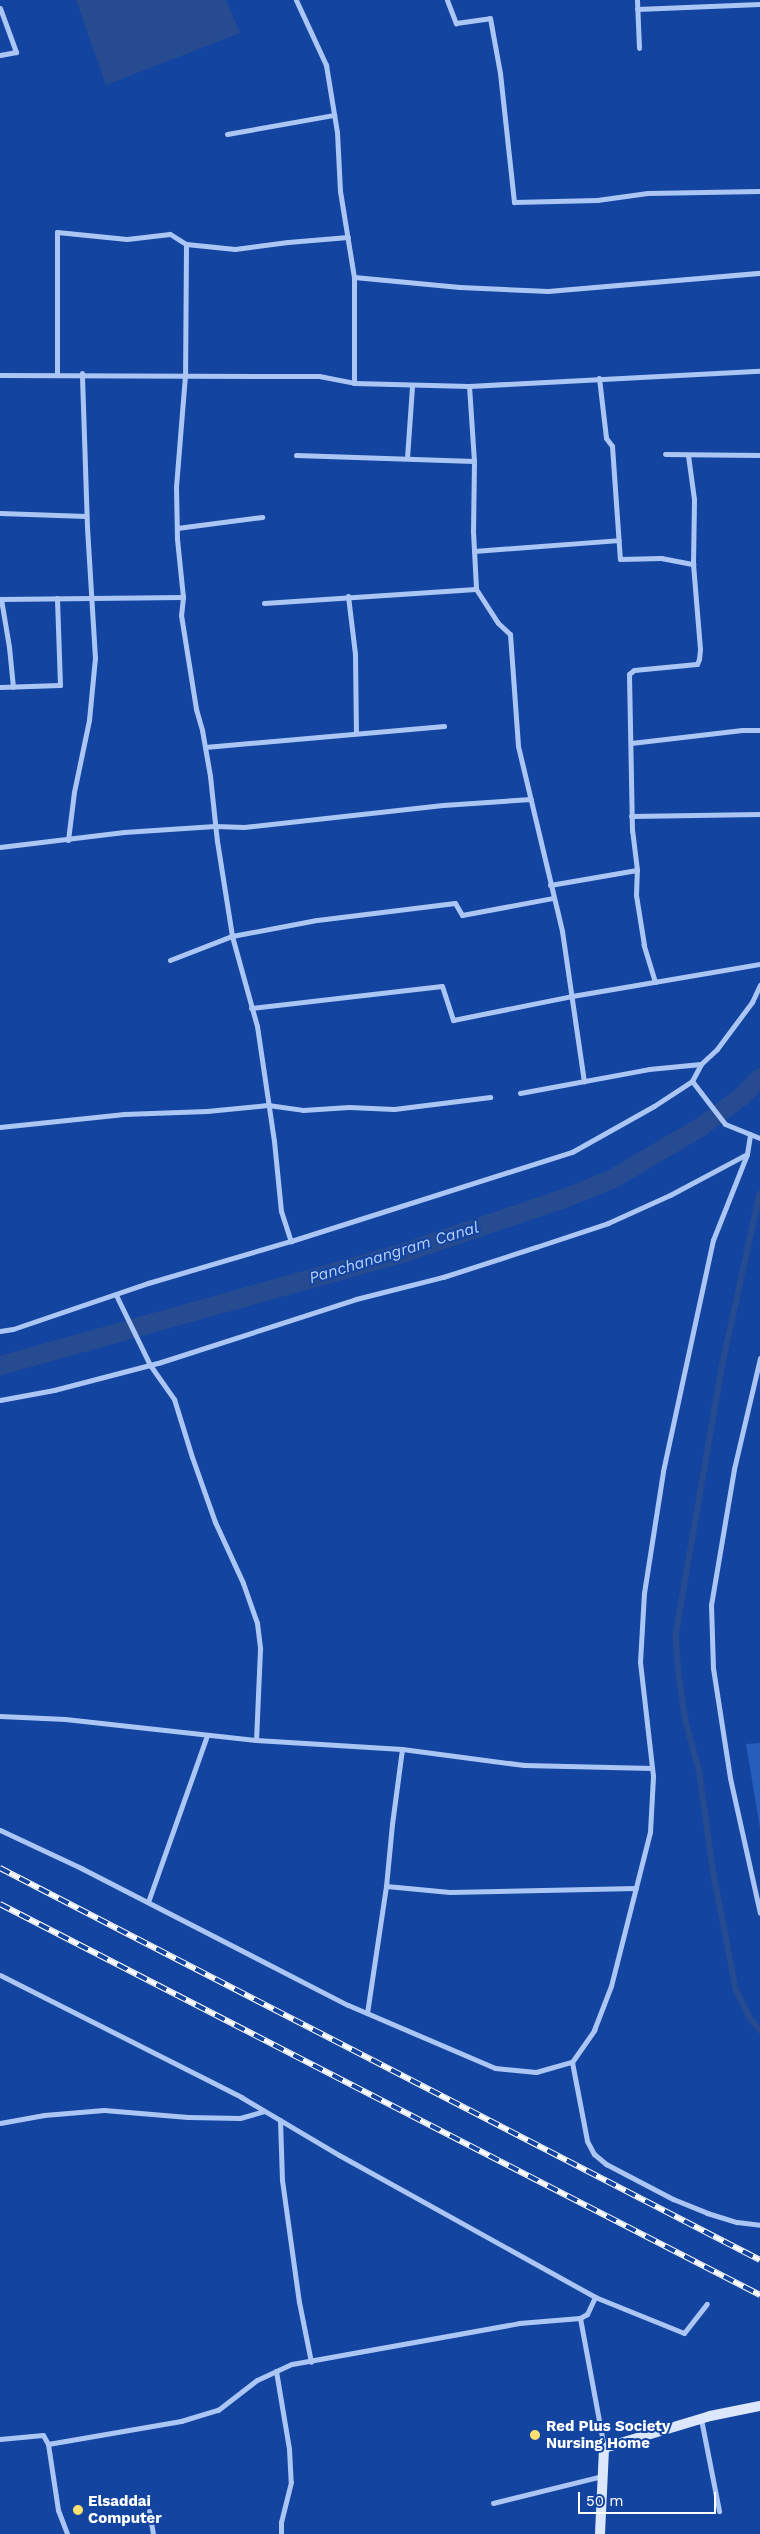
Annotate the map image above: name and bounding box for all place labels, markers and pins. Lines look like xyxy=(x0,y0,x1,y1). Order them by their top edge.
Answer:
place label: Red Plus Society Nursing Home xyxy=(546,2417,670,2452)
marker: Red Plus Society Nursing Home xyxy=(528,2428,542,2442)
place label: Elsaddai Computer xyxy=(88,2492,162,2527)
marker: Elsaddai Computer xyxy=(72,2504,84,2516)

